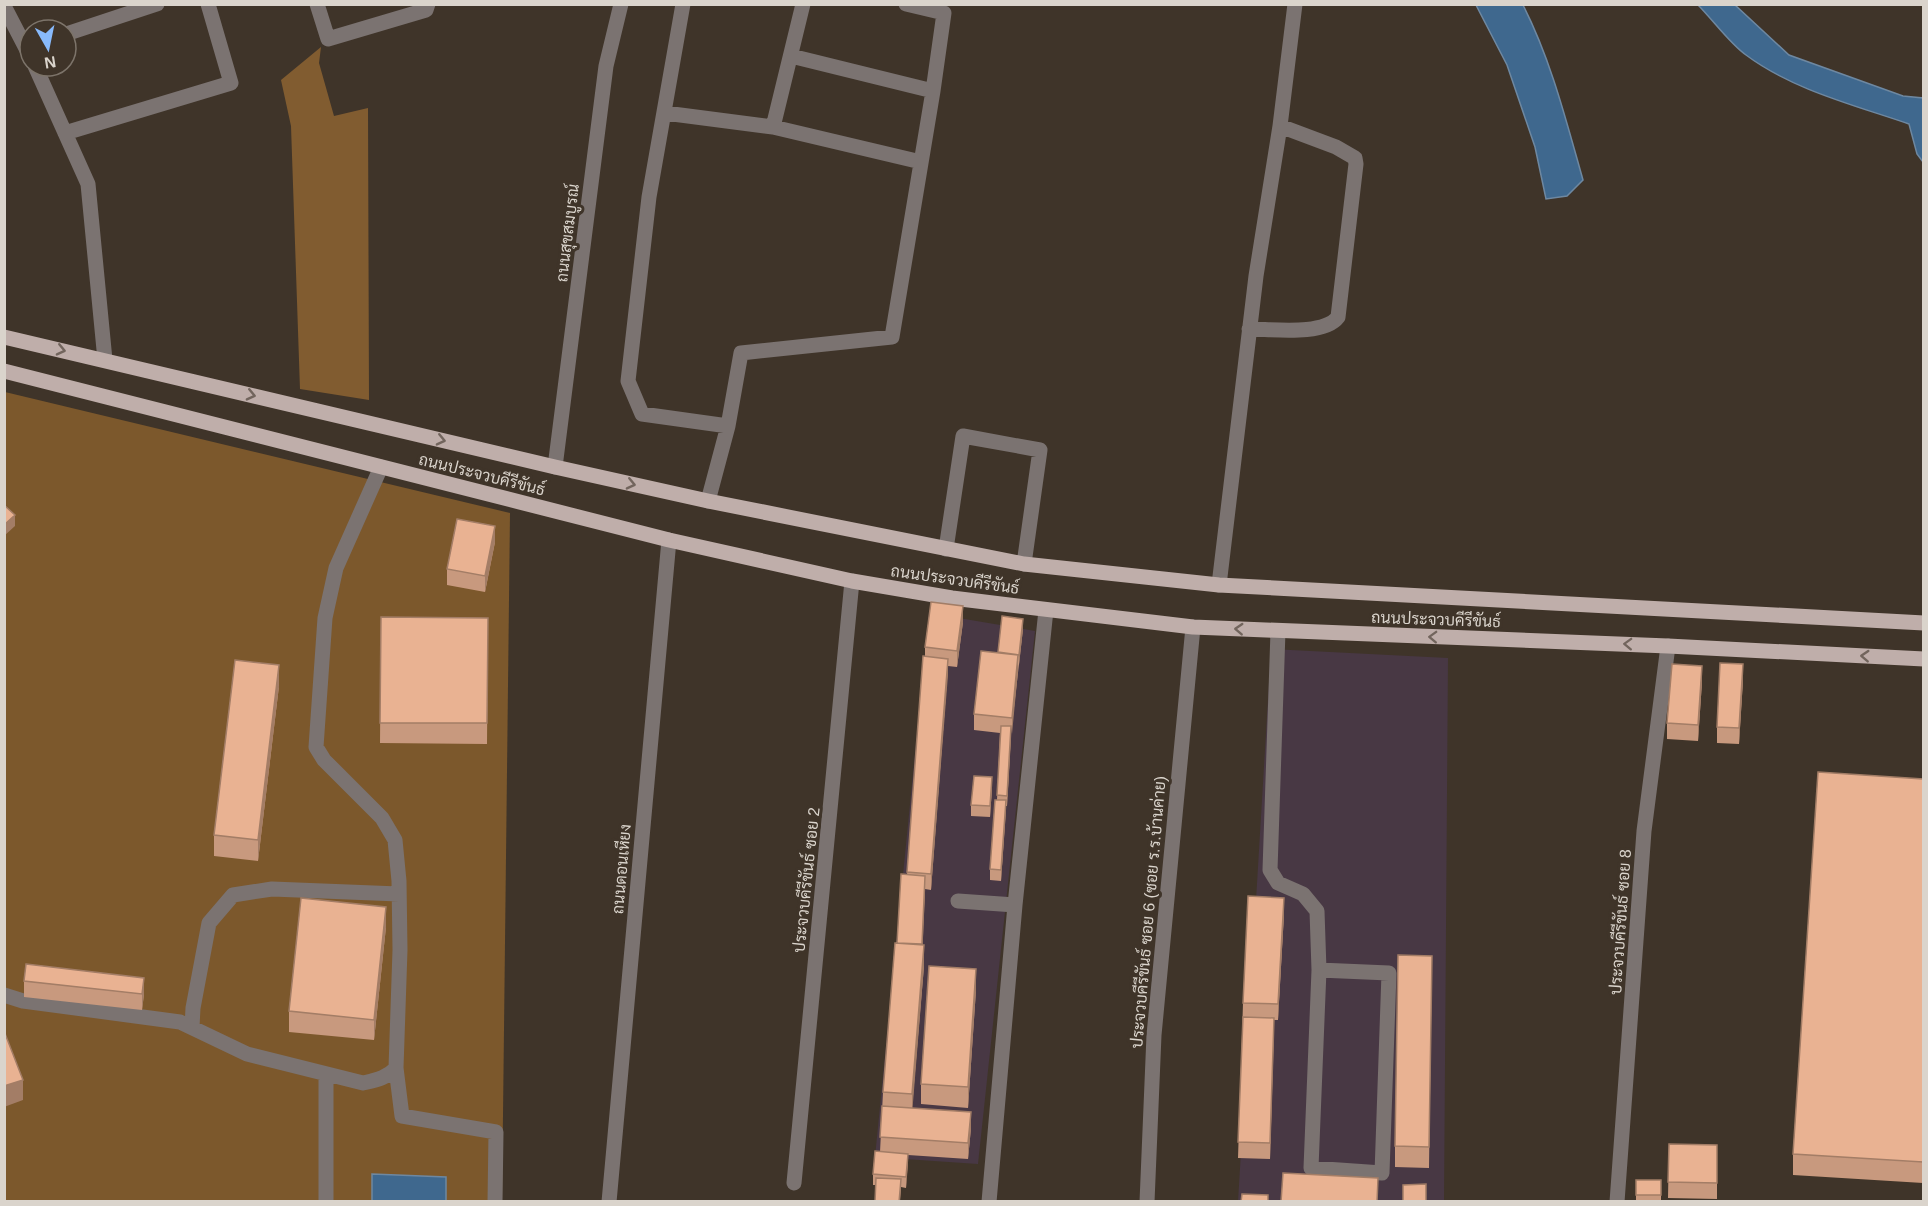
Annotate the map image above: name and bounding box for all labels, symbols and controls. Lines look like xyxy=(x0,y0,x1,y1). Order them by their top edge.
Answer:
north arrow xyxy=(18,18,78,78)
text: N xyxy=(43,53,57,72)
street label: ถนนสุขสมบูรณ์ xyxy=(549,182,585,284)
one-way arrow xyxy=(56,343,66,356)
one-way arrow xyxy=(246,388,256,401)
one-way arrow xyxy=(436,432,446,445)
street label: ถนนประจวบคีรีขันธ์ xyxy=(417,447,548,498)
one-way arrow xyxy=(626,476,636,489)
street label: ถนนประจวบคีรีขันธ์ xyxy=(890,558,1021,597)
street label: ถนนประจวบคีรีขันธ์ xyxy=(1371,605,1502,630)
one-way arrow xyxy=(1234,623,1243,636)
one-way arrow xyxy=(1429,631,1438,643)
one-way arrow xyxy=(1624,638,1633,651)
one-way arrow xyxy=(1861,649,1870,662)
street label: ประจวบคีรีขันธ์ ซอย 6 (ซอย ร.ร.บ้านค่าย) xyxy=(1124,775,1169,1049)
street label: ประจวบคีรีขันธ์ ซอย 2 xyxy=(786,806,823,954)
street label: ถนนดอนเหียง xyxy=(606,823,634,915)
street label: ประจวบคีรีขันธ์ ซอย 8 xyxy=(1603,848,1634,996)

